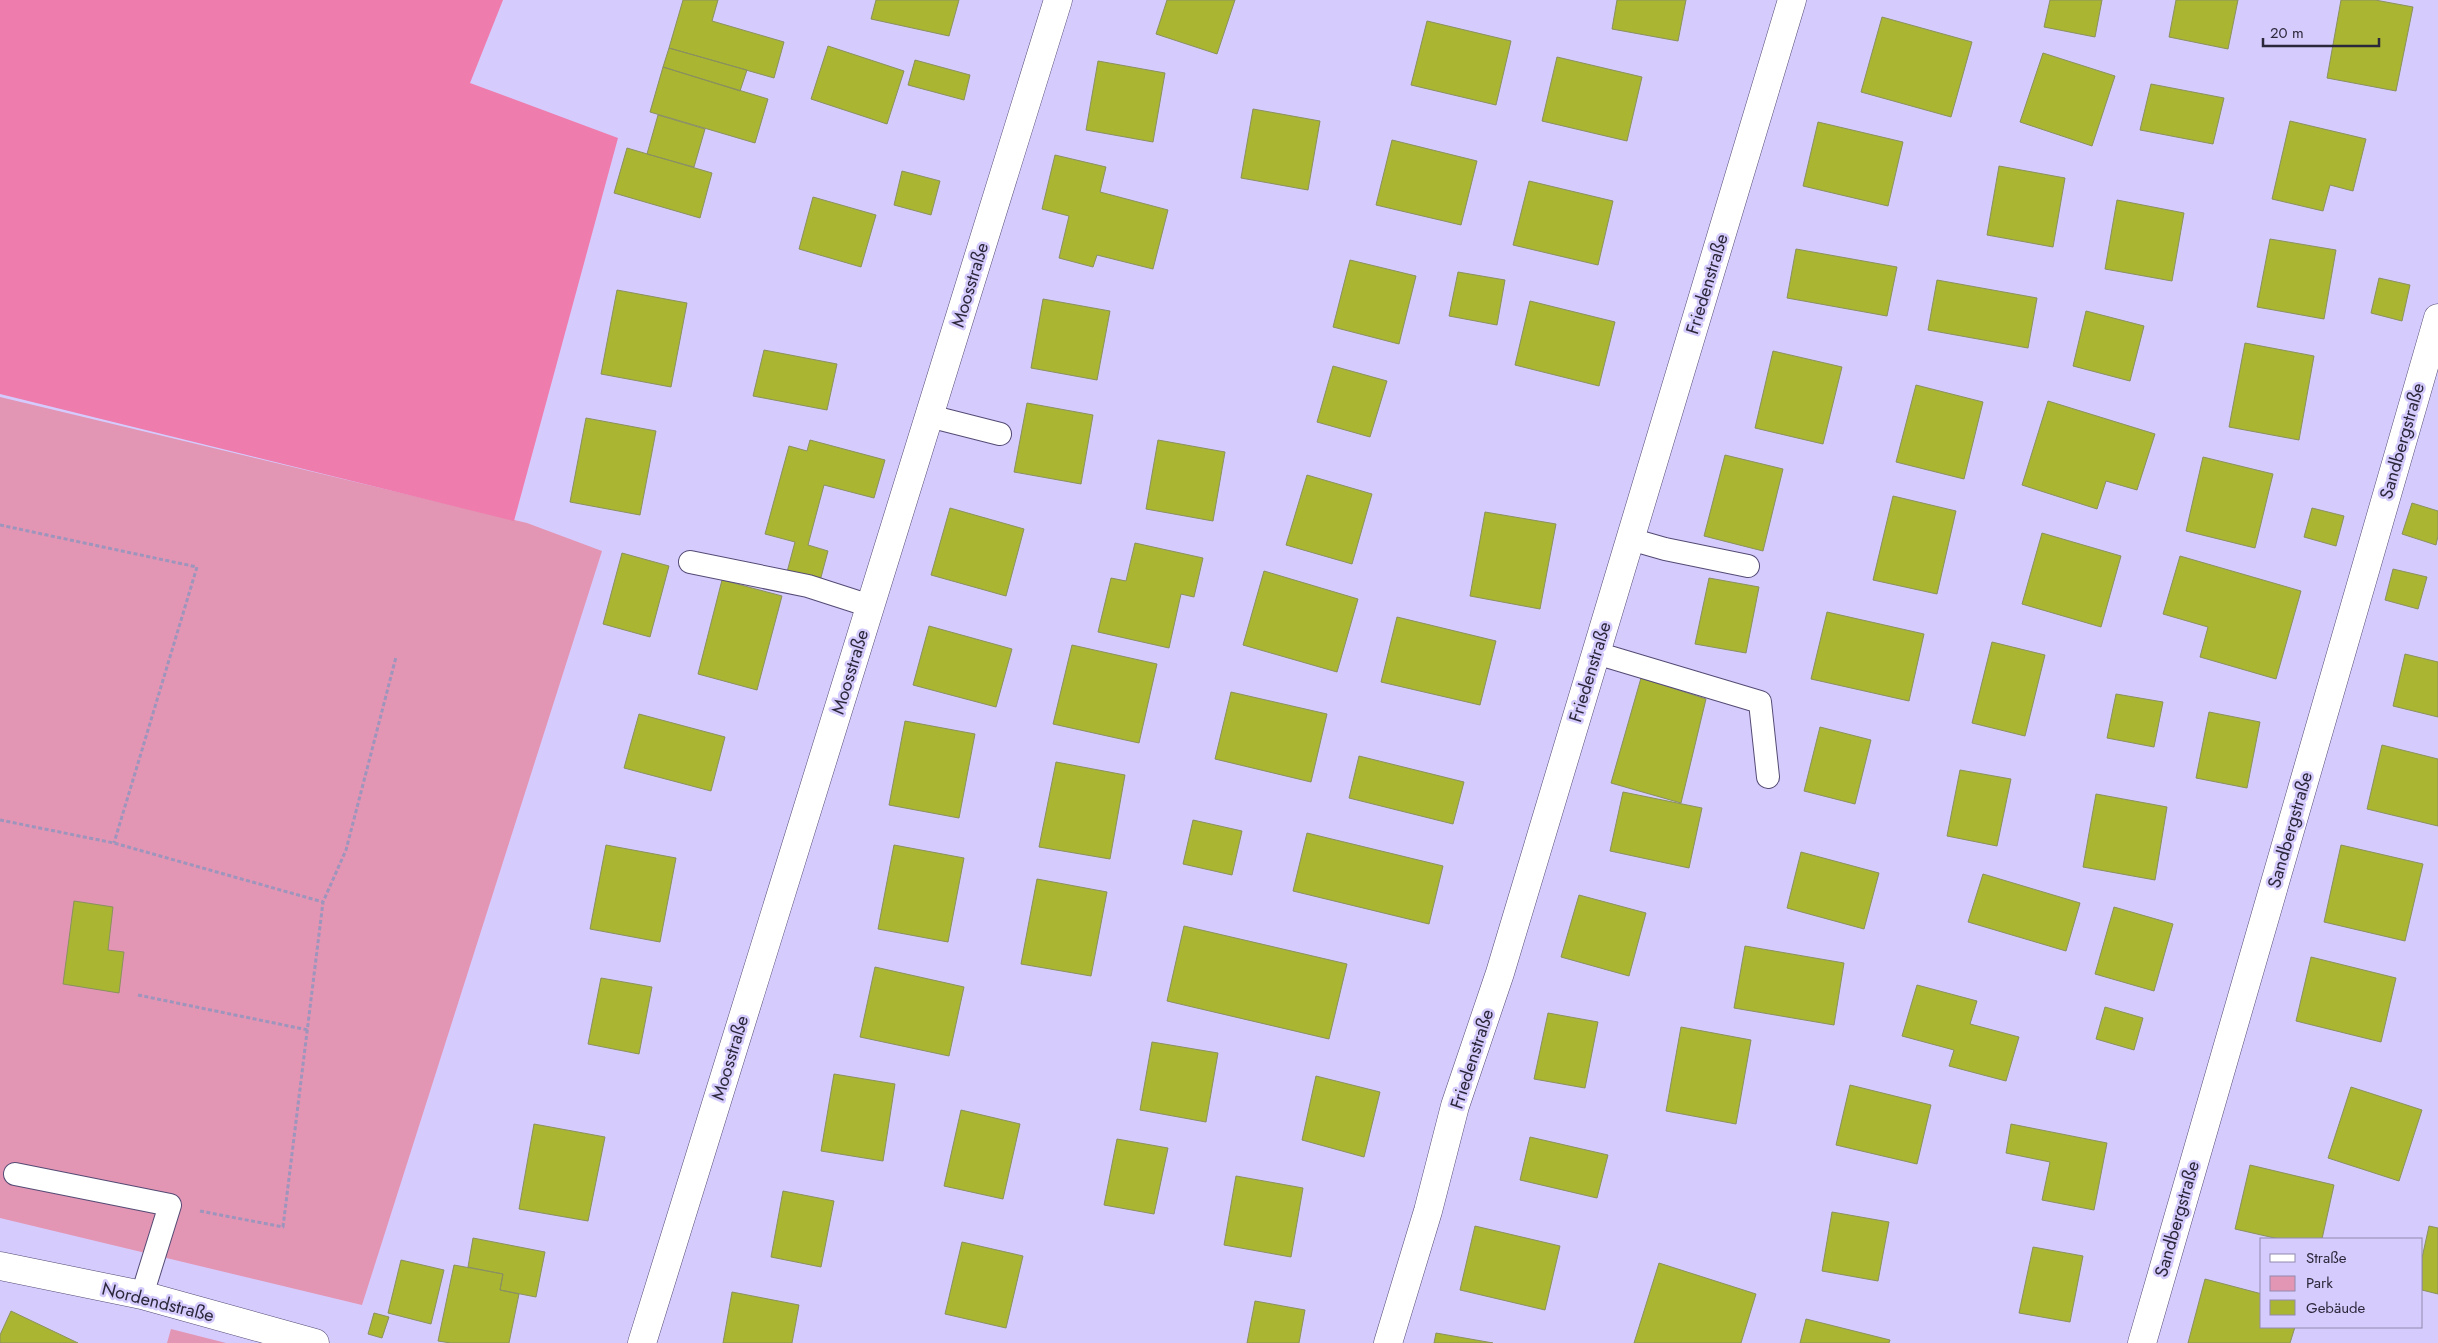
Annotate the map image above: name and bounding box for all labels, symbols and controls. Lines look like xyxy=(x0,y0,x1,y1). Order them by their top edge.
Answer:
scale bar xyxy=(2263,15,2379,47)
text: 20 m xyxy=(2270,22,2304,44)
street label: Friedenstraße xyxy=(1679,231,1735,337)
street label: Moosstraße xyxy=(945,239,995,331)
street label: Sandbergstraße xyxy=(2373,380,2431,502)
street label: Friedenstraße xyxy=(1562,619,1618,725)
street label: Moosstraße xyxy=(825,626,875,718)
street label: Sandbergstraße xyxy=(2261,769,2319,891)
street label: Friedenstraße xyxy=(1444,1006,1500,1112)
street label: Moosstraße xyxy=(705,1012,755,1104)
street label: Sandbergstraße xyxy=(2148,1158,2206,1280)
legend xyxy=(2260,1238,2423,1328)
text: Straße xyxy=(2306,1247,2347,1269)
text: Park xyxy=(2306,1272,2333,1294)
street label: Nordendstraße xyxy=(99,1275,217,1329)
text: Gebäude xyxy=(2306,1297,2366,1319)

